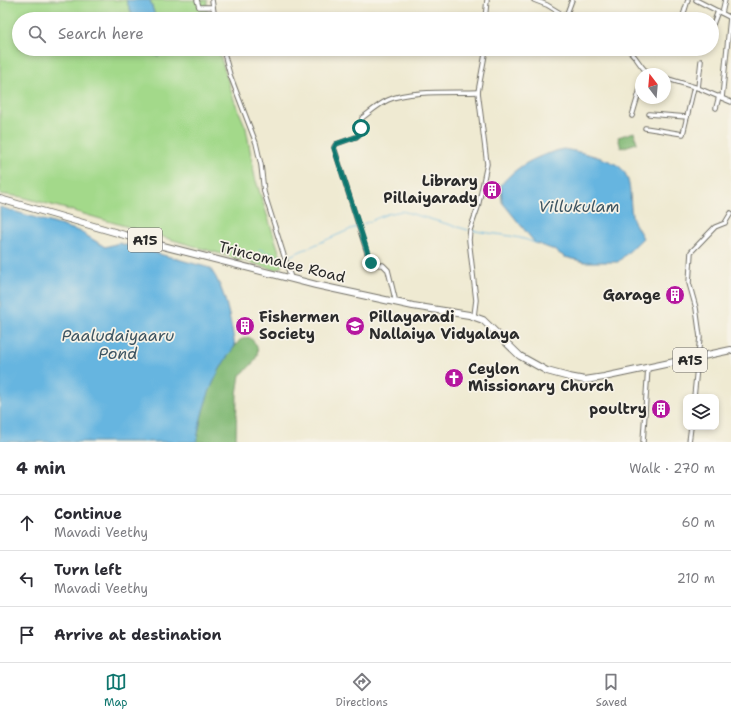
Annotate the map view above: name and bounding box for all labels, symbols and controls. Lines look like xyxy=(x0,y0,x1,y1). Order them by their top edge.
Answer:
search box xyxy=(12,12,719,56)
icon: search xyxy=(26,23,48,45)
text: Search here xyxy=(58,24,144,44)
north arrow xyxy=(635,68,671,104)
route start xyxy=(352,119,370,137)
place label: Library Pillaiyarady xyxy=(383,171,478,208)
building icon: Library Pillaiyarady xyxy=(481,179,503,201)
water label: Villukulam xyxy=(538,196,620,217)
road number: A15 xyxy=(128,228,162,252)
street label: Trincomalee Road xyxy=(216,237,348,288)
route end xyxy=(362,254,380,272)
building icon: Garage xyxy=(664,284,686,306)
place label: Garage xyxy=(603,285,661,305)
place label: Fishermen Society xyxy=(259,307,339,344)
place label: Pillayaradi Nallaiya Vidyalaya xyxy=(369,307,520,344)
building icon: Fishermen Society xyxy=(234,315,256,337)
school or university icon: Pillayaradi Nallaiya Vidyalaya xyxy=(344,315,366,337)
water label: Paaludaiyaaru Pond xyxy=(62,325,174,364)
road number: A15 xyxy=(673,348,707,372)
place label: Ceylon Missionary Church xyxy=(468,359,614,396)
church icon: Ceylon Missionary Church xyxy=(443,367,465,389)
map controls xyxy=(683,394,719,430)
button: layers xyxy=(683,394,719,430)
building icon: poultry xyxy=(650,398,672,420)
place label: poultry xyxy=(589,399,647,419)
text: 4 min xyxy=(16,457,66,479)
text: Walk · 270 m xyxy=(629,460,715,477)
text: Continue xyxy=(54,504,122,524)
icon: ahead xyxy=(16,512,38,534)
text: 60 m xyxy=(682,514,715,531)
text: Mavadi Veethy xyxy=(54,524,148,541)
text: Turn left xyxy=(54,560,122,580)
icon: left xyxy=(16,568,38,590)
text: 210 m xyxy=(677,570,715,587)
text: Mavadi Veethy xyxy=(54,580,148,597)
icon: arrive xyxy=(16,624,38,646)
text: Arrive at destination xyxy=(54,625,222,645)
tab: Map xyxy=(104,671,128,710)
tab: Directions xyxy=(335,671,388,710)
tab: Saved xyxy=(596,671,627,710)

